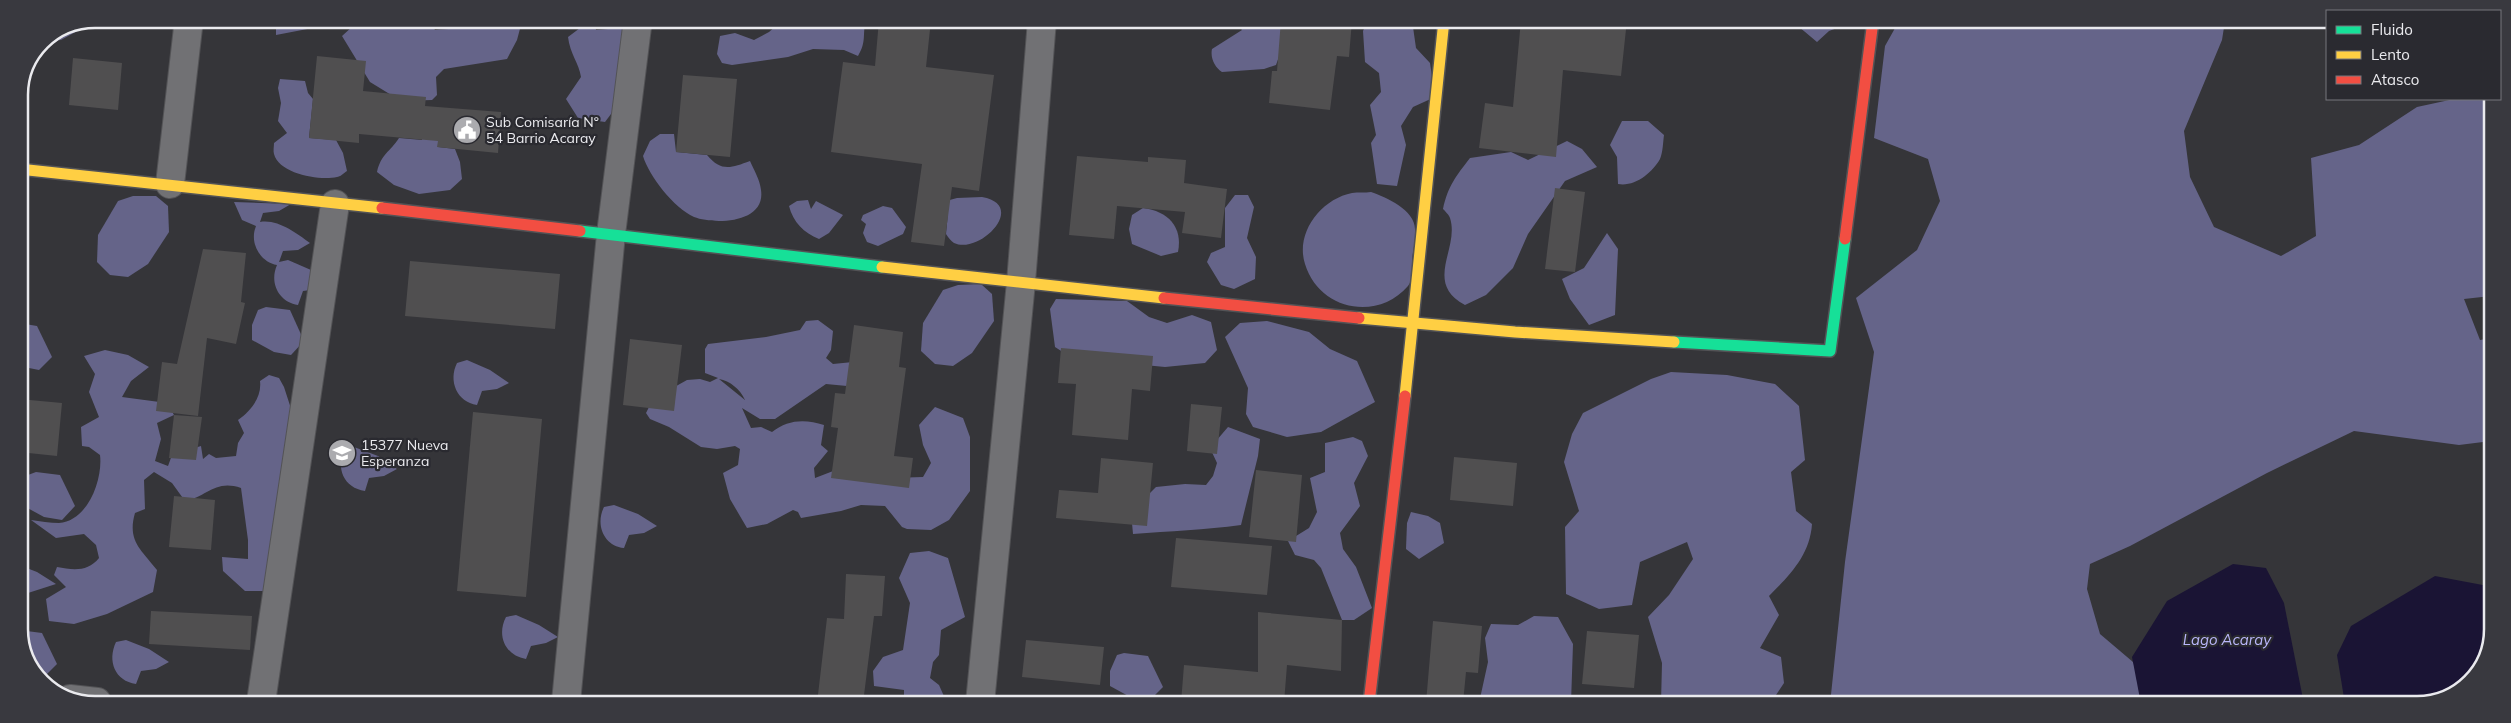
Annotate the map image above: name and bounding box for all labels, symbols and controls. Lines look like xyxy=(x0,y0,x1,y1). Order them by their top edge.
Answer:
legend xyxy=(2326,10,2501,100)
text: Fluido xyxy=(2371,20,2413,39)
text: Lento xyxy=(2371,45,2410,64)
text: Atasco xyxy=(2371,70,2419,89)
place label: Sub Comisaría N° 54 Barrio Acaray xyxy=(486,113,599,147)
public building icon: Sub Comisaría N° 54 Barrio Acaray xyxy=(452,115,482,145)
place label: 15377 Nueva Esperanza xyxy=(361,436,448,470)
school or university icon: 15377 Nueva Esperanza xyxy=(327,438,357,468)
water label: Lago Acaray xyxy=(2183,630,2272,649)

